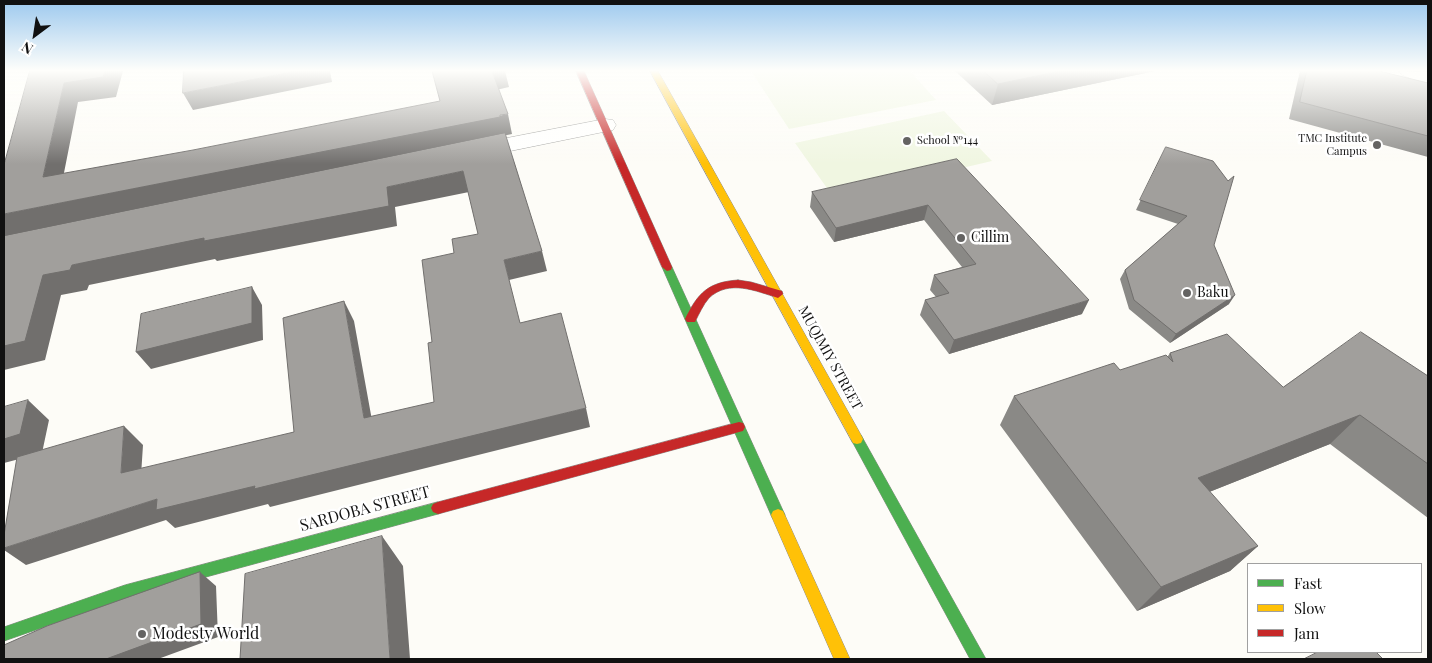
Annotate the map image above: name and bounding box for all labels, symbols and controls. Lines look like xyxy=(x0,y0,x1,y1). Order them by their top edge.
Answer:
north arrow xyxy=(10,10,60,60)
text: N xyxy=(18,38,36,59)
place label: TMC Institute Campus xyxy=(1298,132,1367,158)
place label: School №144 xyxy=(917,134,978,148)
marker: School №144 xyxy=(901,135,913,147)
marker: TMC Institute Campus xyxy=(1371,139,1383,151)
place label: Cillim xyxy=(971,230,1009,246)
marker: Cillim xyxy=(955,232,967,244)
place label: Baku xyxy=(1197,285,1229,301)
marker: Baku xyxy=(1181,287,1193,299)
street label: MUQIMIY STREET xyxy=(794,303,866,413)
street label: SARDOBA STREET xyxy=(298,482,432,536)
legend xyxy=(1247,563,1422,653)
text: Fast xyxy=(1294,573,1322,593)
text: Slow xyxy=(1294,598,1326,618)
text: Jam xyxy=(1294,623,1319,643)
place label: Modesty World xyxy=(152,624,259,644)
marker: Modesty World xyxy=(136,628,148,640)

